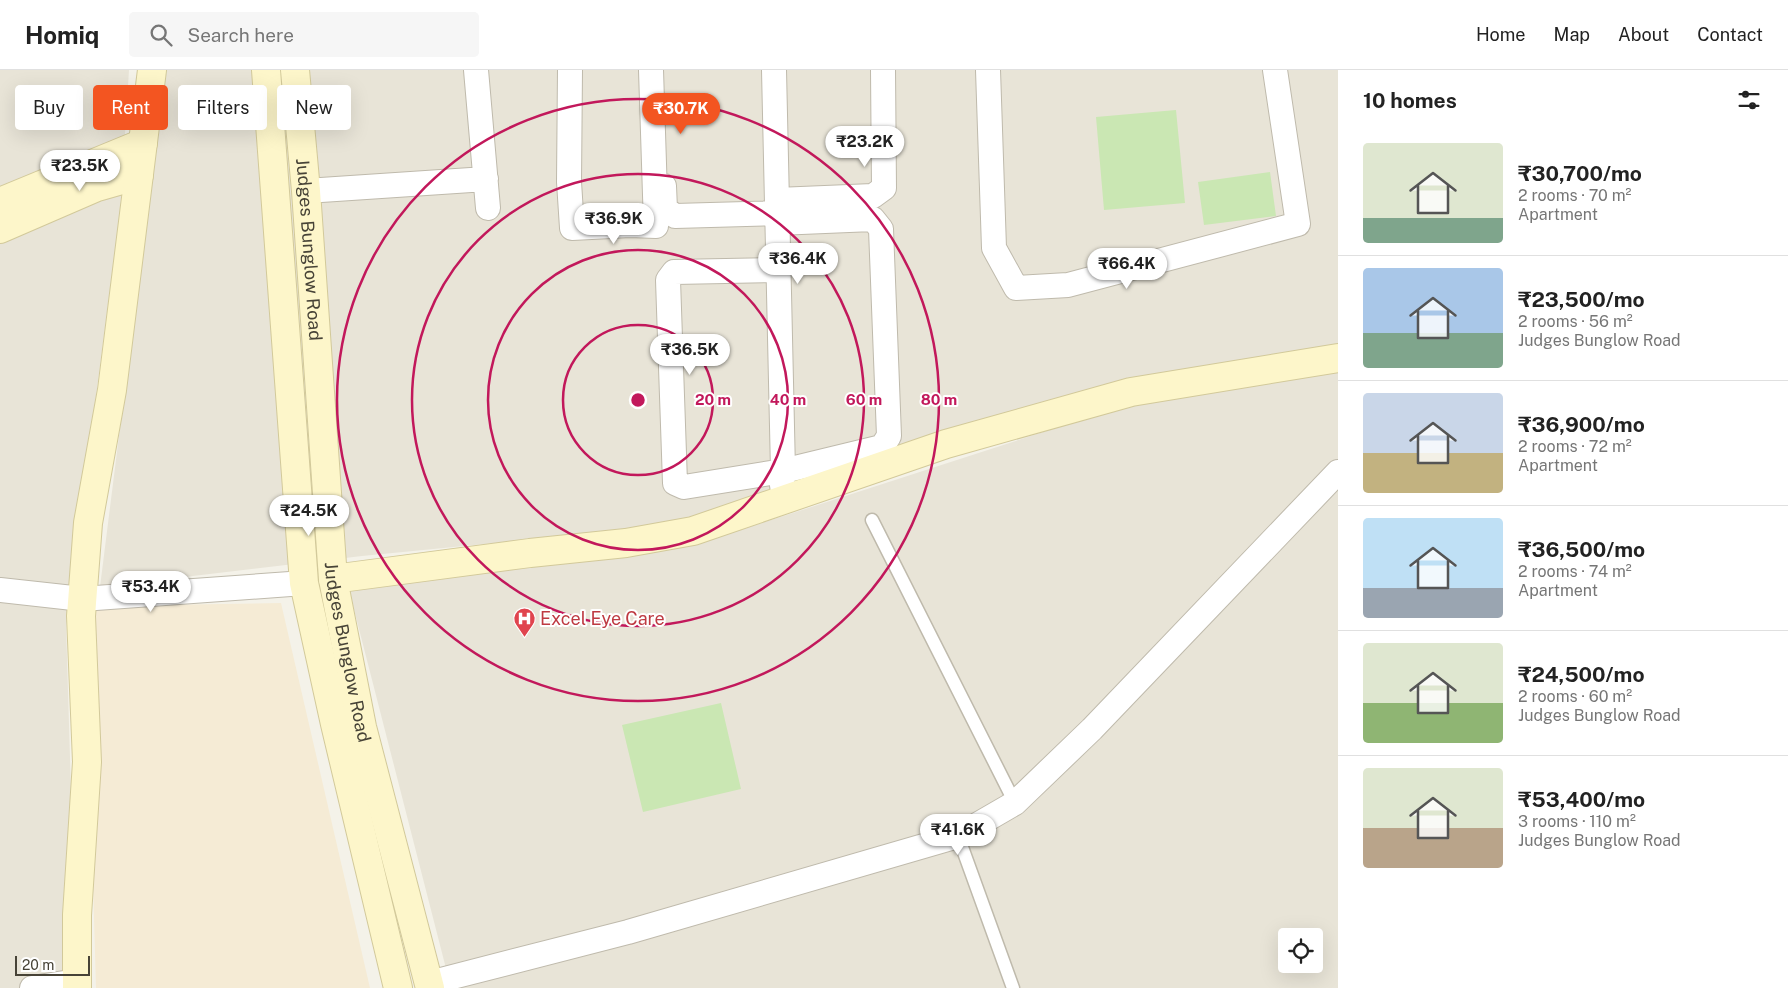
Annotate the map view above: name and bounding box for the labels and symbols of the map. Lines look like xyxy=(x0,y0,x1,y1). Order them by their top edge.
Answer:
pin: ₹30.7K xyxy=(640,92,722,135)
pin: ₹23.2K xyxy=(824,126,906,168)
pin: ₹23.5K xyxy=(39,150,121,192)
street label: Judges Bunglow Road xyxy=(293,157,327,341)
pin: ₹36.9K xyxy=(573,202,655,245)
pin: ₹36.4K xyxy=(757,242,839,285)
pin: ₹66.4K xyxy=(1086,248,1168,290)
pin: ₹36.5K xyxy=(649,334,731,376)
centre of rings xyxy=(629,391,647,409)
text: 20 m xyxy=(695,391,731,408)
text: 40 m xyxy=(770,391,806,408)
text: 60 m xyxy=(846,391,882,408)
text: 80 m xyxy=(921,391,957,408)
pin: ₹24.5K xyxy=(268,494,350,537)
street label: Judges Bunglow Road xyxy=(321,561,376,744)
pin: ₹53.4K xyxy=(110,570,192,613)
hospital icon: Excel Eye Care xyxy=(512,606,536,637)
place label: Excel Eye Care xyxy=(540,608,665,629)
pin: ₹41.6K xyxy=(917,814,999,856)
scale bar xyxy=(15,953,90,976)

